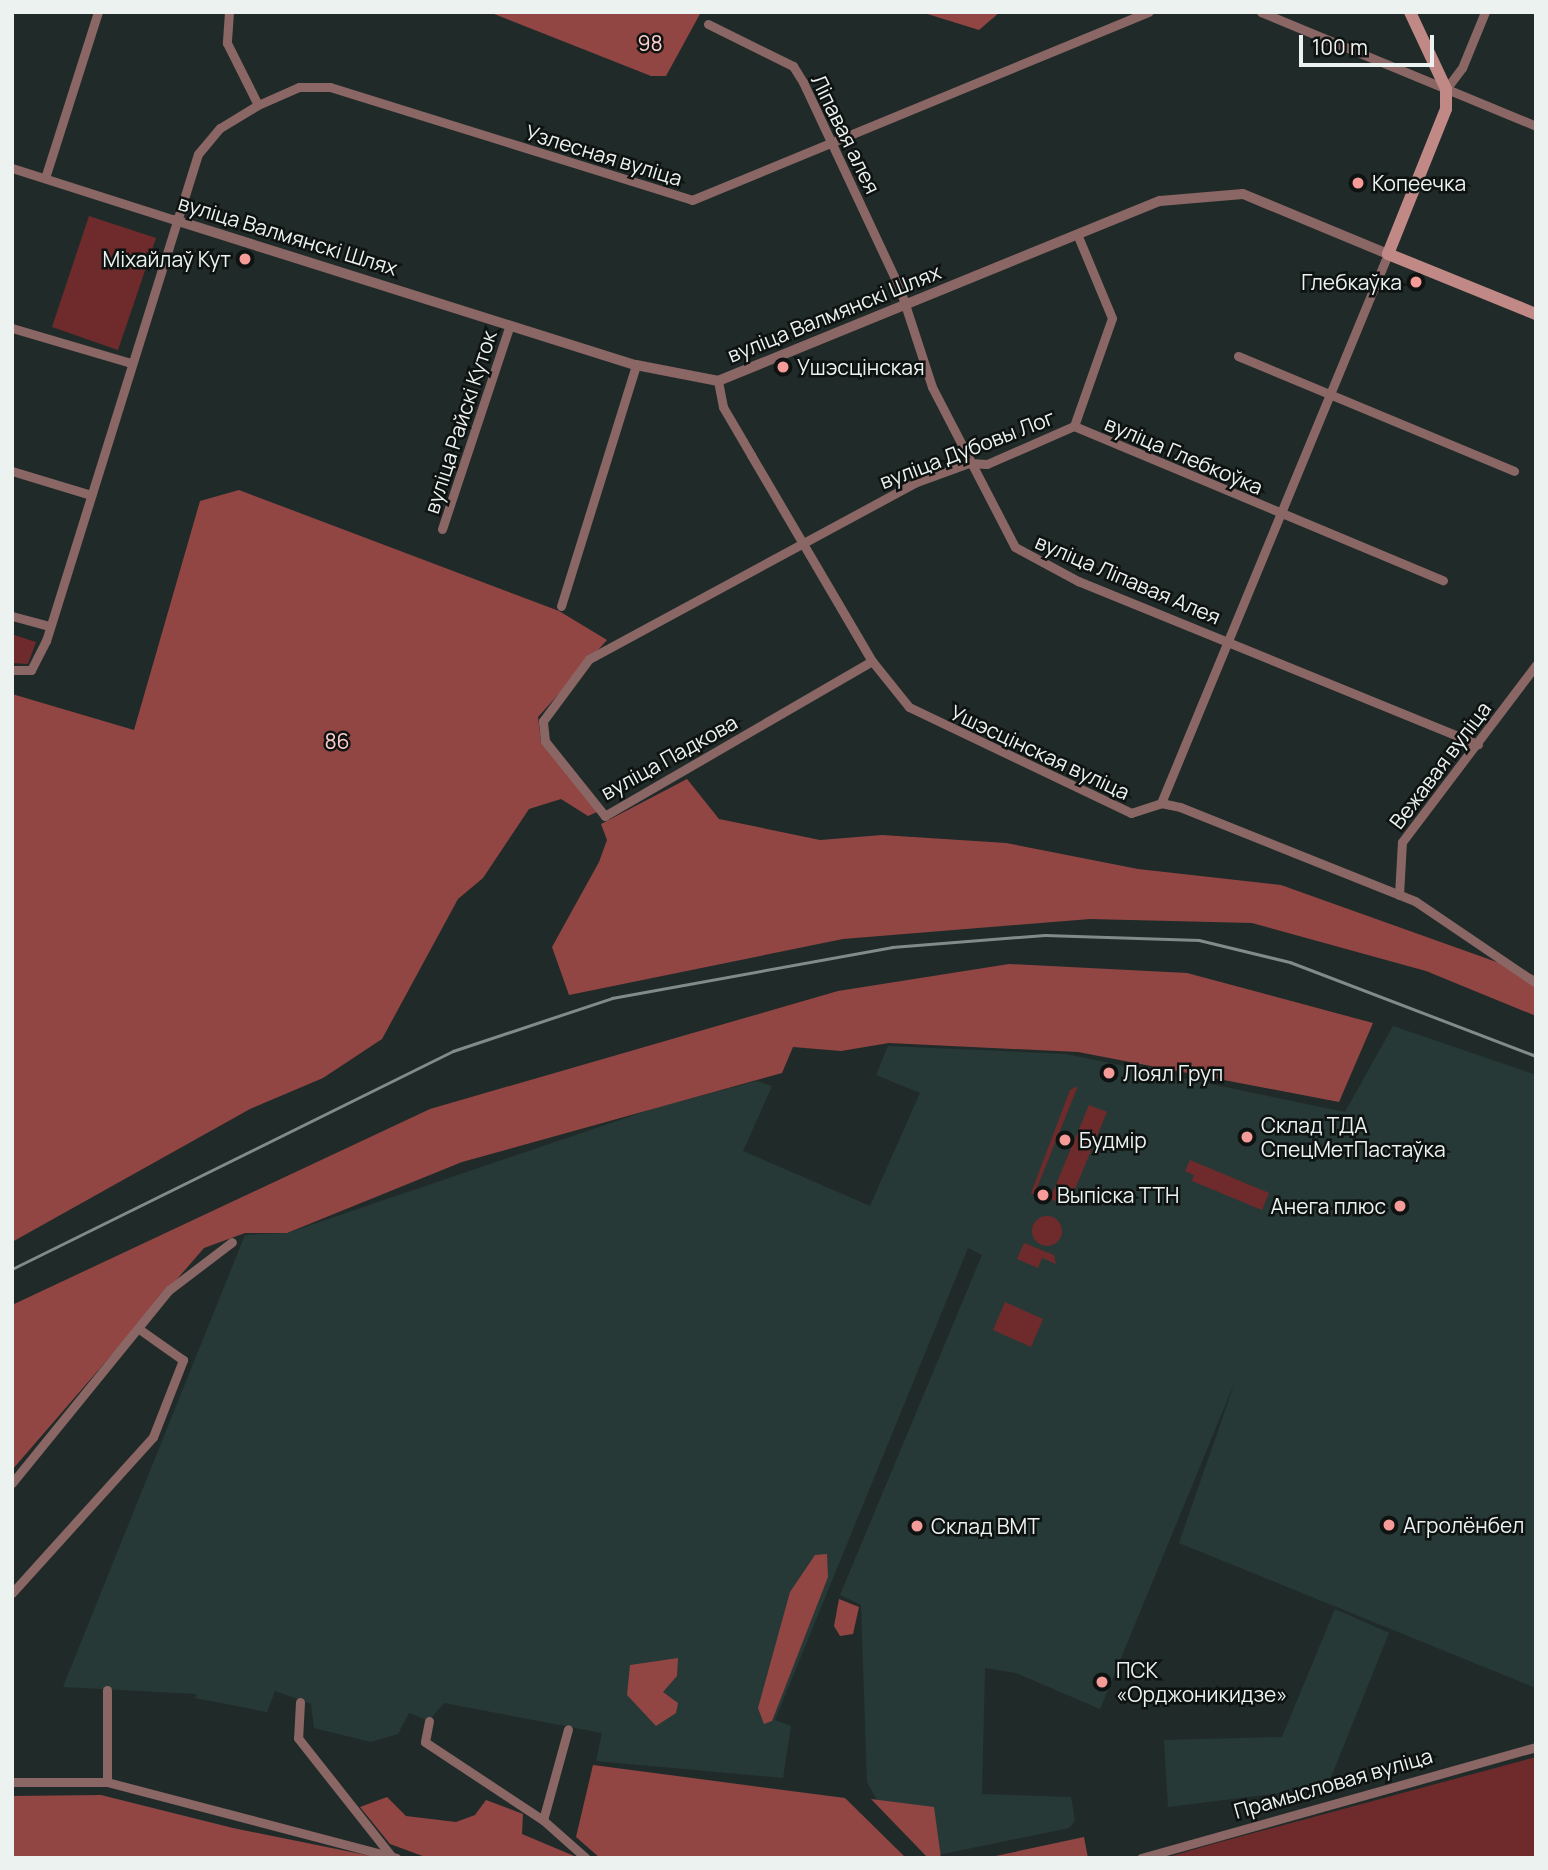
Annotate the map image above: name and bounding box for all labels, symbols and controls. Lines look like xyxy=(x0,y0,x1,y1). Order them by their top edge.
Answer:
scale bar xyxy=(1303,21,1438,65)
park label: 98 xyxy=(637,30,663,56)
text: 100 m xyxy=(1312,33,1368,61)
street label: Ліпавая алея xyxy=(806,70,886,198)
street label: Узлесная вуліца xyxy=(523,119,685,191)
place label: Копеечка xyxy=(1372,170,1466,196)
marker: Копеечка xyxy=(1350,175,1366,191)
street label: вуліца Валмянскі Шлях xyxy=(175,190,401,280)
place label: Міхайлаў Кут xyxy=(103,246,231,272)
marker: Міхайлаў Кут xyxy=(237,251,253,267)
street label: вуліца Валмянскі Шлях xyxy=(724,259,944,367)
place label: Глебкаўка xyxy=(1301,269,1402,295)
marker: Глебкаўка xyxy=(1408,274,1424,290)
street label: вуліца Райскі Куток xyxy=(419,327,501,517)
place label: Ушэсцінская xyxy=(797,354,925,380)
marker: Ушэсцінская xyxy=(775,359,791,375)
street label: вуліца Дубовы Лог xyxy=(876,404,1058,494)
street label: вуліца Глебкоўка xyxy=(1101,410,1267,500)
street label: вуліца Ліпавая Алея xyxy=(1032,529,1224,629)
street label: Вежавая вуліца xyxy=(1384,696,1496,834)
street label: Ушэсцінская вуліца xyxy=(946,699,1134,805)
street label: вуліца Падкова xyxy=(596,709,742,805)
park label: 86 xyxy=(324,728,350,754)
place label: Лоял Груп xyxy=(1123,1060,1223,1086)
marker: Лоял Груп xyxy=(1101,1065,1117,1081)
place label: Склад ТДА СпецМетПастаўка xyxy=(1261,1112,1446,1162)
place label: Будмір xyxy=(1079,1127,1147,1153)
marker: Склад ТДА СпецМетПастаўка xyxy=(1239,1129,1255,1145)
marker: Будмір xyxy=(1057,1132,1073,1148)
place label: Выпіска ТТН xyxy=(1057,1182,1179,1208)
marker: Выпіска ТТН xyxy=(1035,1187,1051,1203)
place label: Анега плюс xyxy=(1271,1193,1386,1219)
marker: Анега плюс xyxy=(1392,1198,1408,1214)
place label: Агролёнбел xyxy=(1403,1512,1524,1538)
place label: Склад BMT xyxy=(931,1513,1040,1539)
marker: Агролёнбел xyxy=(1381,1517,1397,1533)
marker: Склад BMT xyxy=(909,1518,925,1534)
place label: ПСК «Орджоникидзе» xyxy=(1116,1657,1288,1707)
marker: ПСК «Орджоникидзе» xyxy=(1094,1674,1110,1690)
street label: Прамысловая вуліца xyxy=(1231,1743,1435,1823)

